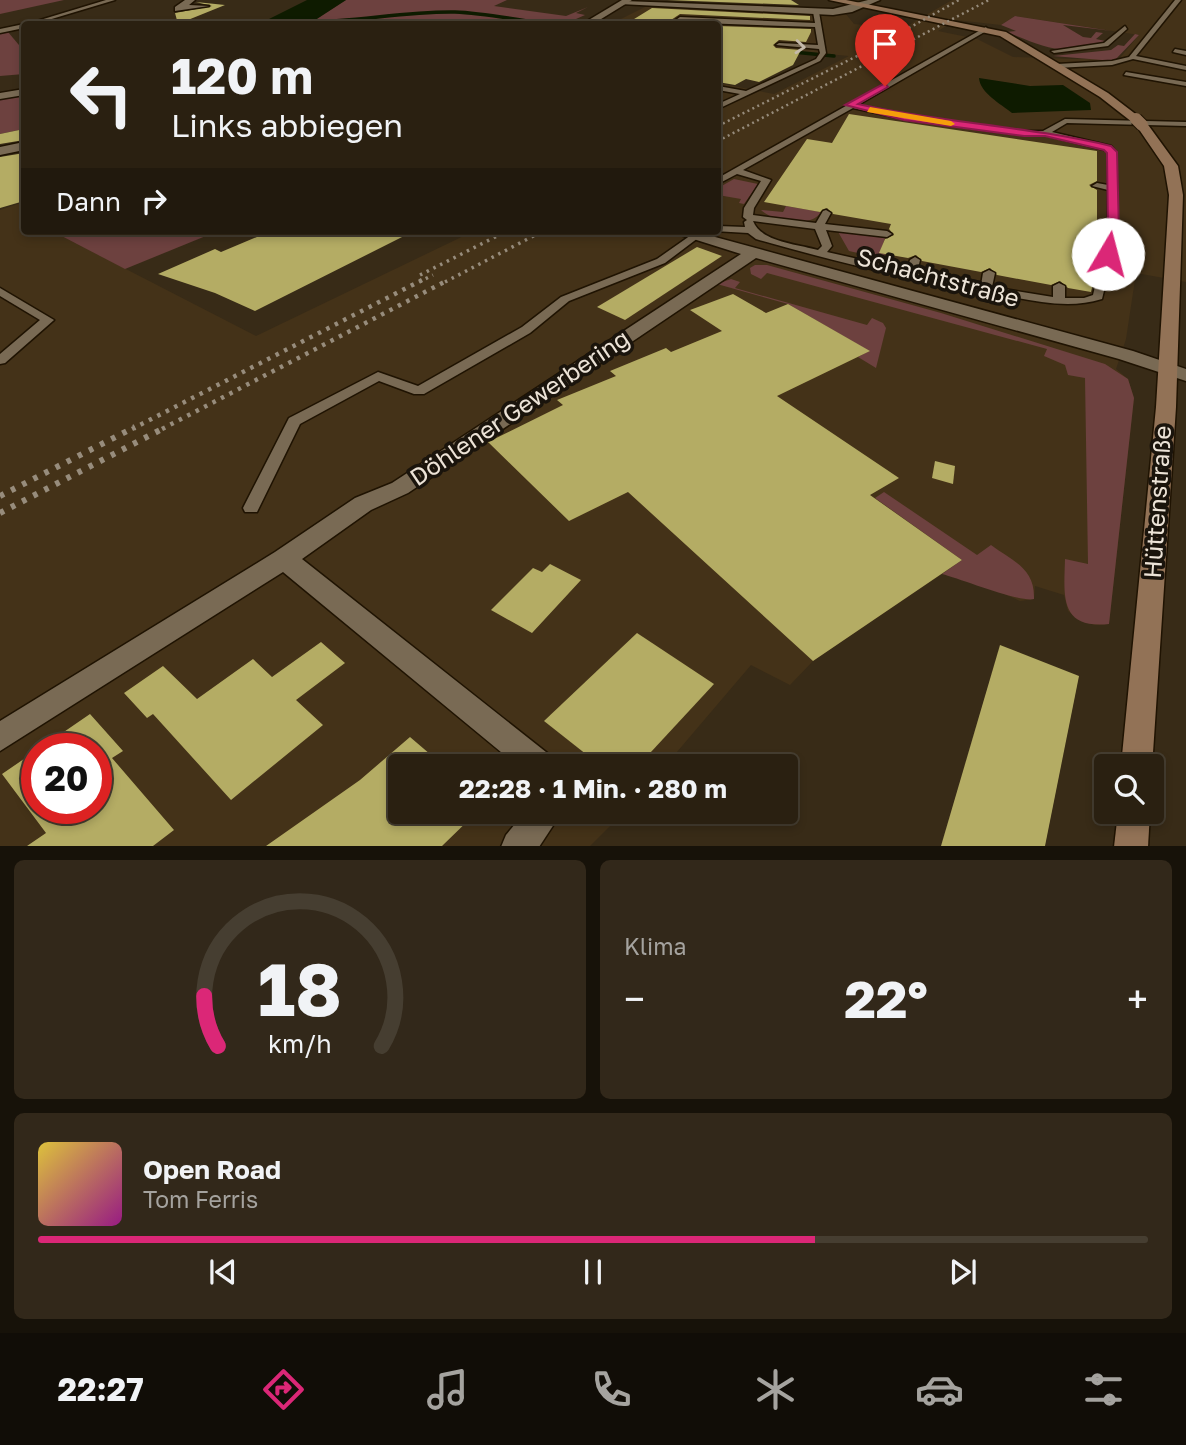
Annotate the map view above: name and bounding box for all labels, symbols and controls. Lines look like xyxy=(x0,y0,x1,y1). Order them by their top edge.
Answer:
pin xyxy=(855,14,915,86)
icon: arrive xyxy=(866,25,904,63)
one-way arrow xyxy=(795,39,806,54)
text: 120 m xyxy=(171,46,313,105)
icon: left xyxy=(56,49,147,140)
text: Links abbiegen xyxy=(171,106,403,144)
icon: right xyxy=(135,182,173,220)
text: Dann xyxy=(56,186,121,217)
position arrow xyxy=(1071,217,1145,291)
street label: Schachtstraße xyxy=(854,241,1023,312)
street label: Döhlener Gewerbering xyxy=(404,322,634,491)
street label: Hüttenstraße xyxy=(1137,424,1176,579)
speed limit sign: 20 xyxy=(21,733,112,824)
map controls xyxy=(1094,754,1164,824)
button: search xyxy=(1094,754,1164,824)
text: 22:28 · 1 Min. · 280 m xyxy=(459,773,727,804)
text: Klima xyxy=(624,932,687,960)
text: 18 xyxy=(258,945,342,1032)
text: 22° xyxy=(844,967,928,1029)
text: − xyxy=(624,976,645,1021)
text: + xyxy=(1127,976,1148,1021)
text: km/h xyxy=(268,1027,332,1058)
text: Open Road xyxy=(143,1154,281,1185)
text: Tom Ferris xyxy=(143,1185,258,1213)
icon: previous xyxy=(204,1253,242,1291)
icon: pause xyxy=(574,1253,612,1291)
icon: next xyxy=(944,1253,982,1291)
icon: directions xyxy=(259,1365,308,1414)
icon: music xyxy=(423,1365,472,1414)
icon: phone xyxy=(587,1365,636,1414)
icon: climate xyxy=(751,1365,800,1414)
icon: car xyxy=(915,1365,964,1414)
icon: filters xyxy=(1079,1365,1128,1414)
text: 22:27 xyxy=(58,1370,144,1408)

